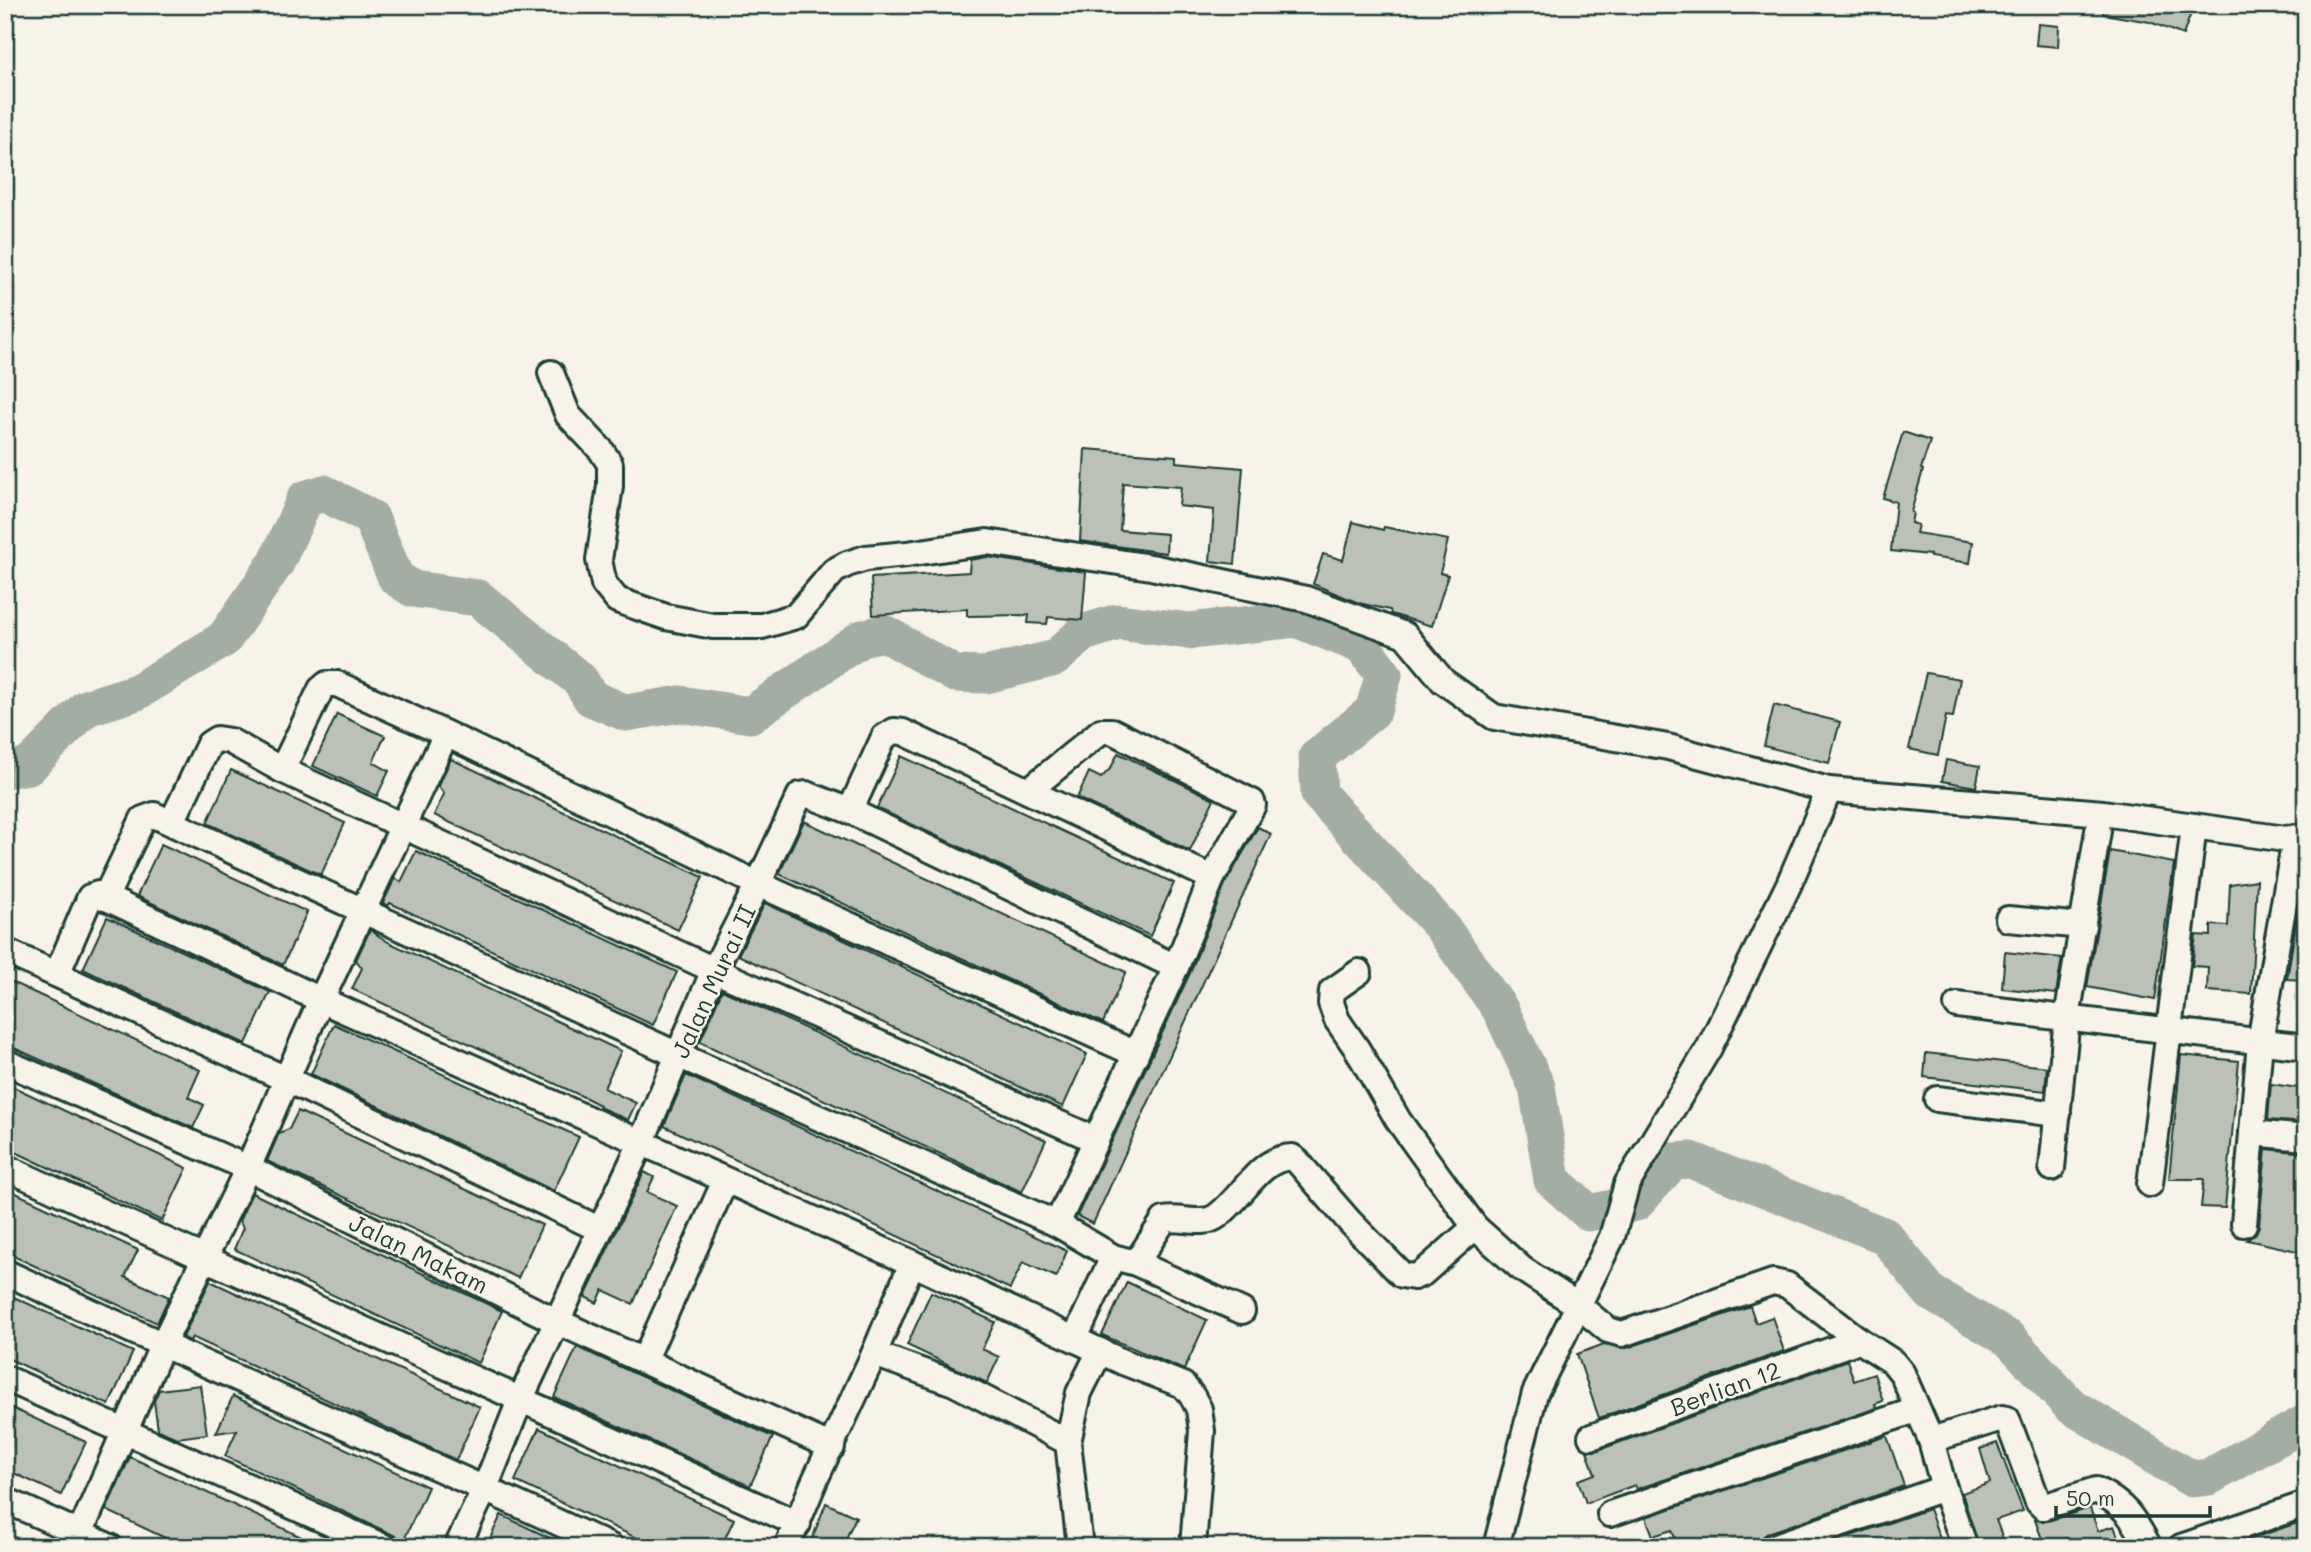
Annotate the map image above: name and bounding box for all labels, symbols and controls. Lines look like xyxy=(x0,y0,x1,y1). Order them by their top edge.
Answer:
street label: Jalan Murai II xyxy=(664,900,762,1062)
street label: Jalan Makam xyxy=(344,1206,494,1300)
street label: Berlian 12 xyxy=(1666,1354,1784,1422)
scale bar xyxy=(2056,1475,2210,1519)
text: 50 m xyxy=(2066,1484,2115,1511)

